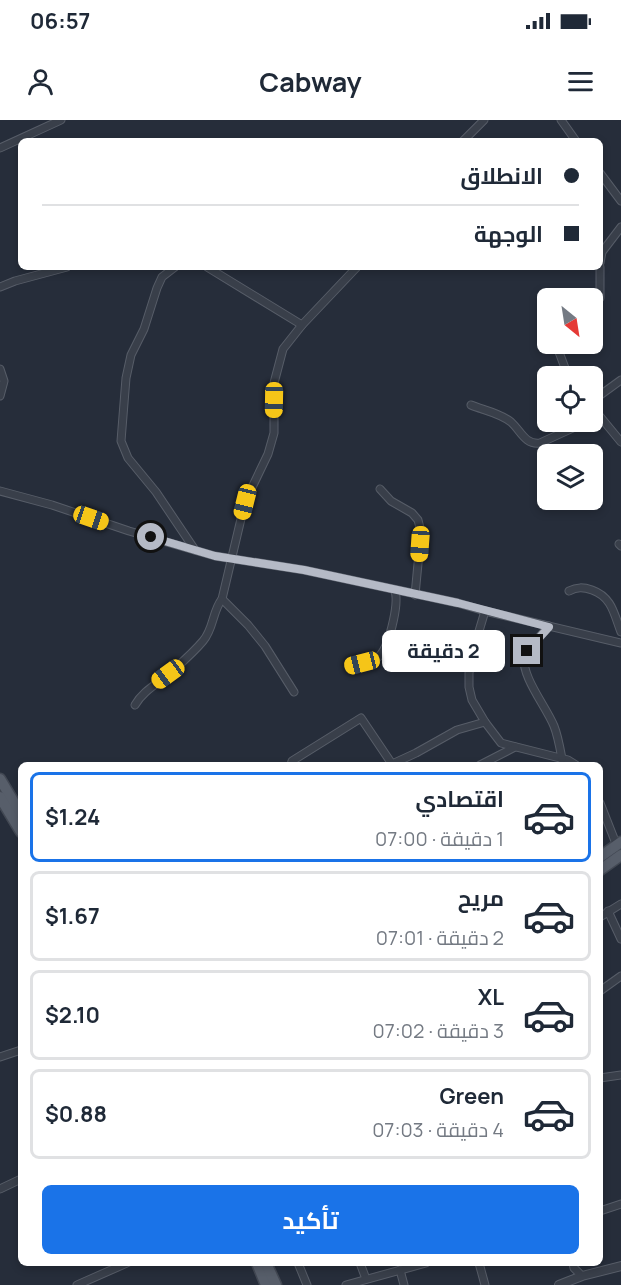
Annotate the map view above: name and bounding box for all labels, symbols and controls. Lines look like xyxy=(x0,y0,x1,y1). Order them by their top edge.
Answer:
text: 06:57 xyxy=(30,6,90,36)
text: Cabway xyxy=(259,63,362,100)
icon: person xyxy=(24,65,57,98)
icon: menu xyxy=(564,65,597,98)
text: الانطلاق xyxy=(460,161,543,191)
text: الوجهة xyxy=(474,219,543,249)
north arrow xyxy=(537,288,603,354)
map controls xyxy=(537,288,603,510)
button: locate xyxy=(537,366,603,432)
car xyxy=(265,382,283,418)
button: layers xyxy=(537,444,603,510)
car xyxy=(232,482,258,522)
car xyxy=(71,504,111,532)
route start xyxy=(137,523,164,550)
car xyxy=(410,525,430,563)
callout: 2 دقيقة xyxy=(383,630,506,672)
text: 2 دقيقة xyxy=(407,637,480,664)
route end xyxy=(513,637,540,664)
car xyxy=(342,650,382,676)
car xyxy=(148,656,188,692)
text: اقتصادي xyxy=(415,784,504,814)
icon: car xyxy=(522,790,576,844)
text: $1.24 xyxy=(45,802,100,832)
text: 1 دقيقة · 07:00 xyxy=(375,825,504,852)
text: مريح xyxy=(458,883,504,913)
icon: car xyxy=(522,889,576,943)
text: $1.67 xyxy=(45,901,100,931)
text: 2 دقيقة · 07:01 xyxy=(376,924,504,951)
text: XL xyxy=(478,982,504,1012)
icon: car xyxy=(522,988,576,1042)
text: $2.10 xyxy=(45,1000,100,1030)
text: 3 دقيقة · 07:02 xyxy=(373,1017,504,1044)
text: Green xyxy=(439,1081,504,1111)
icon: car xyxy=(522,1087,576,1141)
text: $0.88 xyxy=(45,1099,107,1129)
text: 4 دقيقة · 07:03 xyxy=(372,1116,504,1143)
button: تأكيد xyxy=(42,1185,579,1254)

